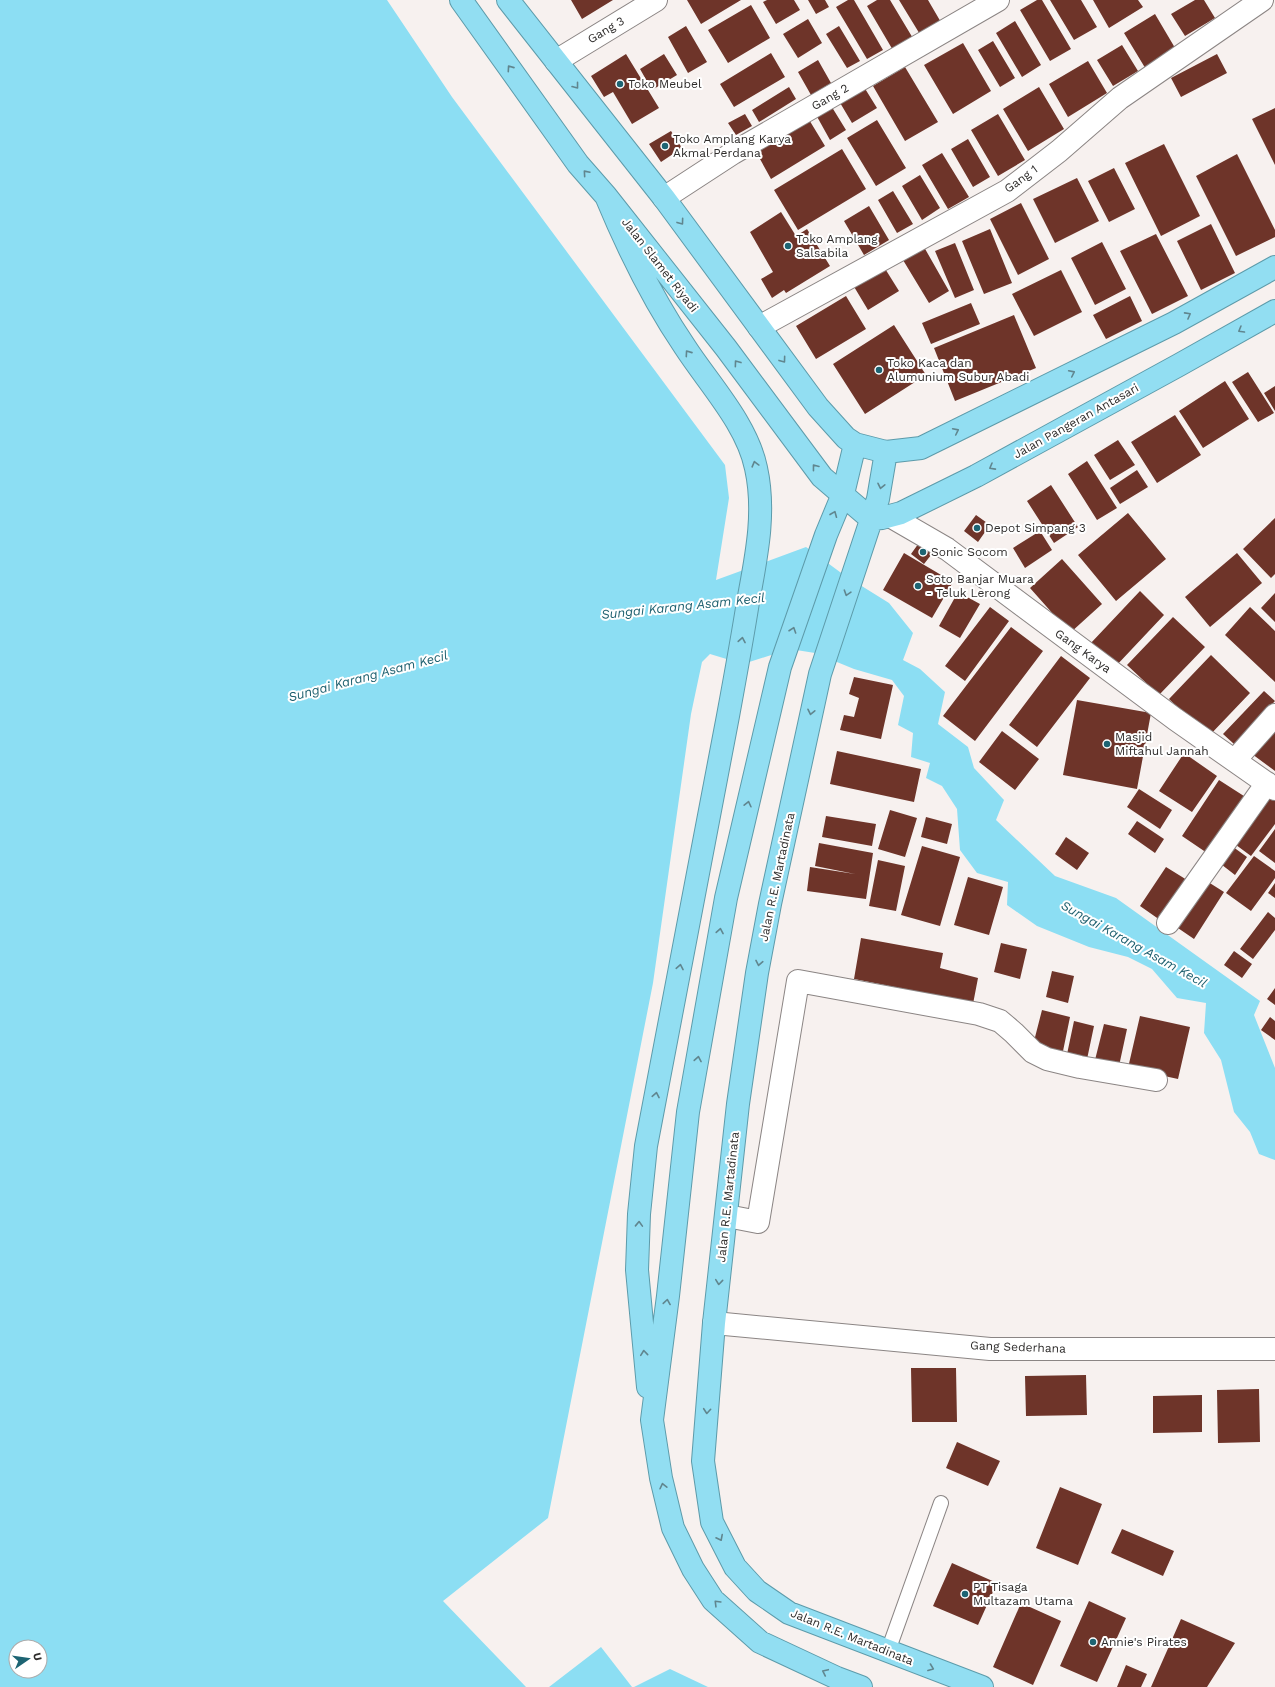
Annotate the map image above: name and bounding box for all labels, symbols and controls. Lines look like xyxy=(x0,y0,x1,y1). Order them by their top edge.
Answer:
street label: Gang 3 xyxy=(585,14,627,46)
one-way arrow xyxy=(507,65,515,72)
place label: Toko Meubel xyxy=(628,77,702,91)
marker: Toko Meubel xyxy=(615,79,625,89)
one-way arrow xyxy=(571,81,578,88)
street label: Gang 2 xyxy=(809,81,851,113)
place label: Toko Amplang Karya Akmal Perdana xyxy=(673,132,791,160)
marker: Toko Amplang Karya Akmal Perdana xyxy=(660,141,670,151)
street label: Gang 1 xyxy=(1002,162,1040,196)
one-way arrow xyxy=(584,170,591,178)
street label: Jalan Slamet Riyadi xyxy=(619,215,701,315)
one-way arrow xyxy=(676,217,683,224)
place label: Toko Amplang Salsabila xyxy=(796,232,878,260)
marker: Toko Amplang Salsabila xyxy=(783,241,793,251)
one-way arrow xyxy=(1184,312,1192,320)
one-way arrow xyxy=(1238,326,1245,333)
one-way arrow xyxy=(686,350,693,357)
one-way arrow xyxy=(778,356,785,363)
place label: Toko Kaca dan Alumunium Subur Abadi xyxy=(887,356,1030,384)
one-way arrow xyxy=(735,360,742,367)
marker: Toko Kaca dan Alumunium Subur Abadi xyxy=(874,365,884,375)
one-way arrow xyxy=(1068,370,1076,378)
street label: Jalan Pangeran Antasari xyxy=(1011,381,1141,461)
one-way arrow xyxy=(952,428,959,436)
one-way arrow xyxy=(751,460,760,467)
one-way arrow xyxy=(989,462,996,470)
one-way arrow xyxy=(812,464,819,471)
one-way arrow xyxy=(877,483,885,489)
one-way arrow xyxy=(830,511,838,518)
place label: Depot Simpang 3 xyxy=(985,521,1086,535)
marker: Depot Simpang 3 xyxy=(972,523,982,533)
place label: Sonic Socom xyxy=(931,545,1008,559)
marker: Sonic Socom xyxy=(918,547,928,557)
place label: Soto Banjar Muara - Teluk Lerong xyxy=(926,572,1034,600)
marker: Soto Banjar Muara - Teluk Lerong xyxy=(913,581,923,591)
one-way arrow xyxy=(843,589,851,596)
water label: Sungai Karang Asam Kecil xyxy=(600,590,766,622)
street label: Gang Karya xyxy=(1052,626,1114,676)
one-way arrow xyxy=(788,627,796,634)
one-way arrow xyxy=(737,637,746,643)
water label: Sungai Karang Asam Kecil xyxy=(287,647,449,705)
one-way arrow xyxy=(808,709,816,715)
place label: Masjid Miftahul Jannah xyxy=(1115,730,1209,758)
marker: Masjid Miftahul Jannah xyxy=(1102,739,1112,749)
one-way arrow xyxy=(744,801,752,808)
street label: Jalan R.E. Martadinata xyxy=(757,811,798,943)
water label: Sungai Karang Asam Kecil xyxy=(1058,898,1210,990)
one-way arrow xyxy=(716,928,724,935)
one-way arrow xyxy=(756,960,764,966)
one-way arrow xyxy=(676,964,684,970)
one-way arrow xyxy=(693,1056,702,1063)
one-way arrow xyxy=(651,1092,660,1098)
street label: Jalan R.E. Martadinata xyxy=(714,1131,742,1263)
one-way arrow xyxy=(634,1221,643,1227)
one-way arrow xyxy=(715,1279,724,1285)
one-way arrow xyxy=(663,1299,671,1305)
street label: Gang Sederhana xyxy=(970,1338,1066,1356)
one-way arrow xyxy=(640,1350,649,1356)
one-way arrow xyxy=(703,1408,712,1414)
one-way arrow xyxy=(659,1483,668,1490)
one-way arrow xyxy=(716,1534,723,1541)
place label: PT Tisaga Multazam Utama xyxy=(973,1580,1073,1608)
marker: PT Tisaga Multazam Utama xyxy=(960,1589,970,1599)
one-way arrow xyxy=(714,1600,722,1608)
street label: Jalan R.E. Martadinata xyxy=(789,1606,916,1668)
place label: Annie's Pirates xyxy=(1101,1635,1187,1649)
marker: Annie's Pirates xyxy=(1088,1637,1098,1647)
north arrow xyxy=(8,1639,48,1679)
text: U xyxy=(30,1652,45,1662)
one-way arrow xyxy=(928,1664,935,1672)
one-way arrow xyxy=(822,1669,829,1677)

